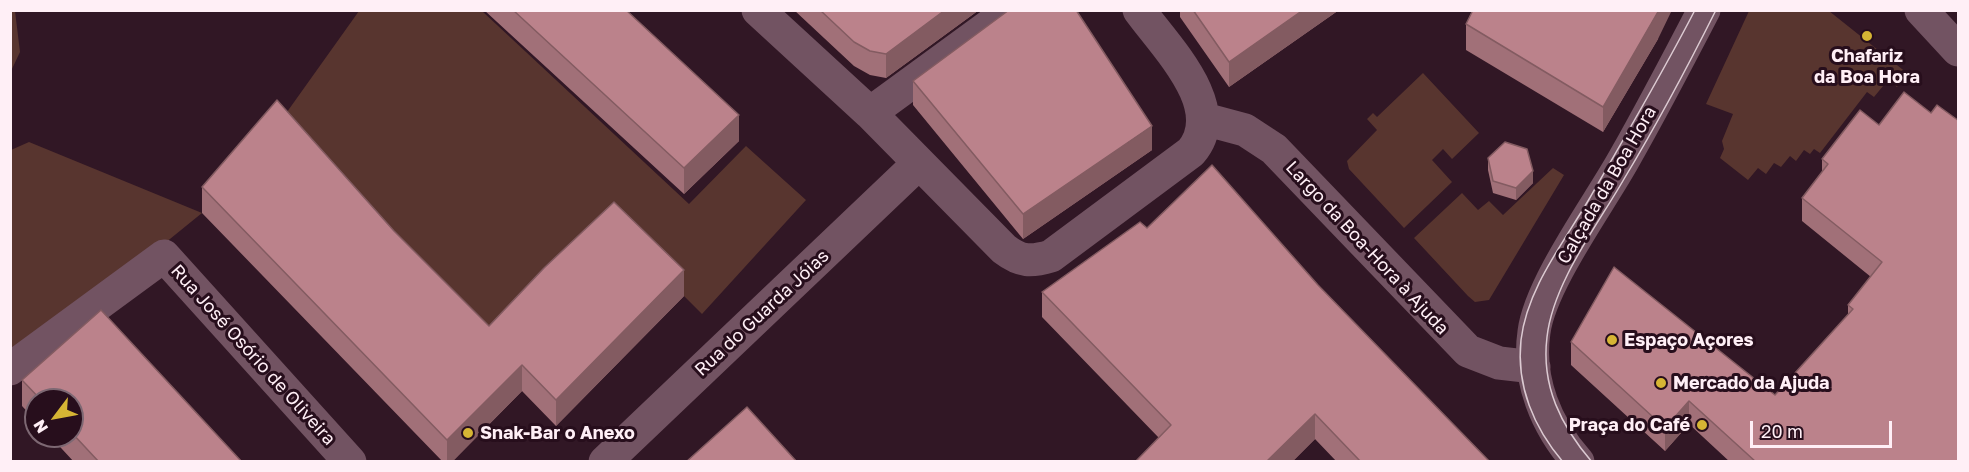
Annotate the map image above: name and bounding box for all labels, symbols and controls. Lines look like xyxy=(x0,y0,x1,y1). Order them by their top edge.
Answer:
marker: Chafariz da Boa Hora xyxy=(1860,29,1874,43)
place label: Chafariz da Boa Hora xyxy=(1814,45,1920,88)
street label: Calçada da Boa Hora xyxy=(1553,102,1661,268)
street label: Largo da Boa-Hora à Ajuda xyxy=(1281,157,1453,339)
street label: Rua do Guarda Jóias xyxy=(690,245,834,381)
street label: Rua José Osório de Oliveira xyxy=(166,260,340,450)
place label: Espaço Açores xyxy=(1624,329,1754,351)
marker: Espaço Açores xyxy=(1605,333,1619,347)
place label: Mercado da Ajuda xyxy=(1673,372,1829,394)
marker: Mercado da Ajuda xyxy=(1654,376,1668,390)
north arrow xyxy=(24,388,84,448)
scale bar xyxy=(1753,409,1896,447)
place label: Praça do Café xyxy=(1569,414,1690,436)
text: N xyxy=(29,416,52,437)
marker: Praça do Café xyxy=(1695,418,1709,432)
text: 20 m xyxy=(1761,420,1803,442)
place label: Snak-Bar o Anexo xyxy=(480,422,635,444)
marker: Snak-Bar o Anexo xyxy=(461,426,475,440)

